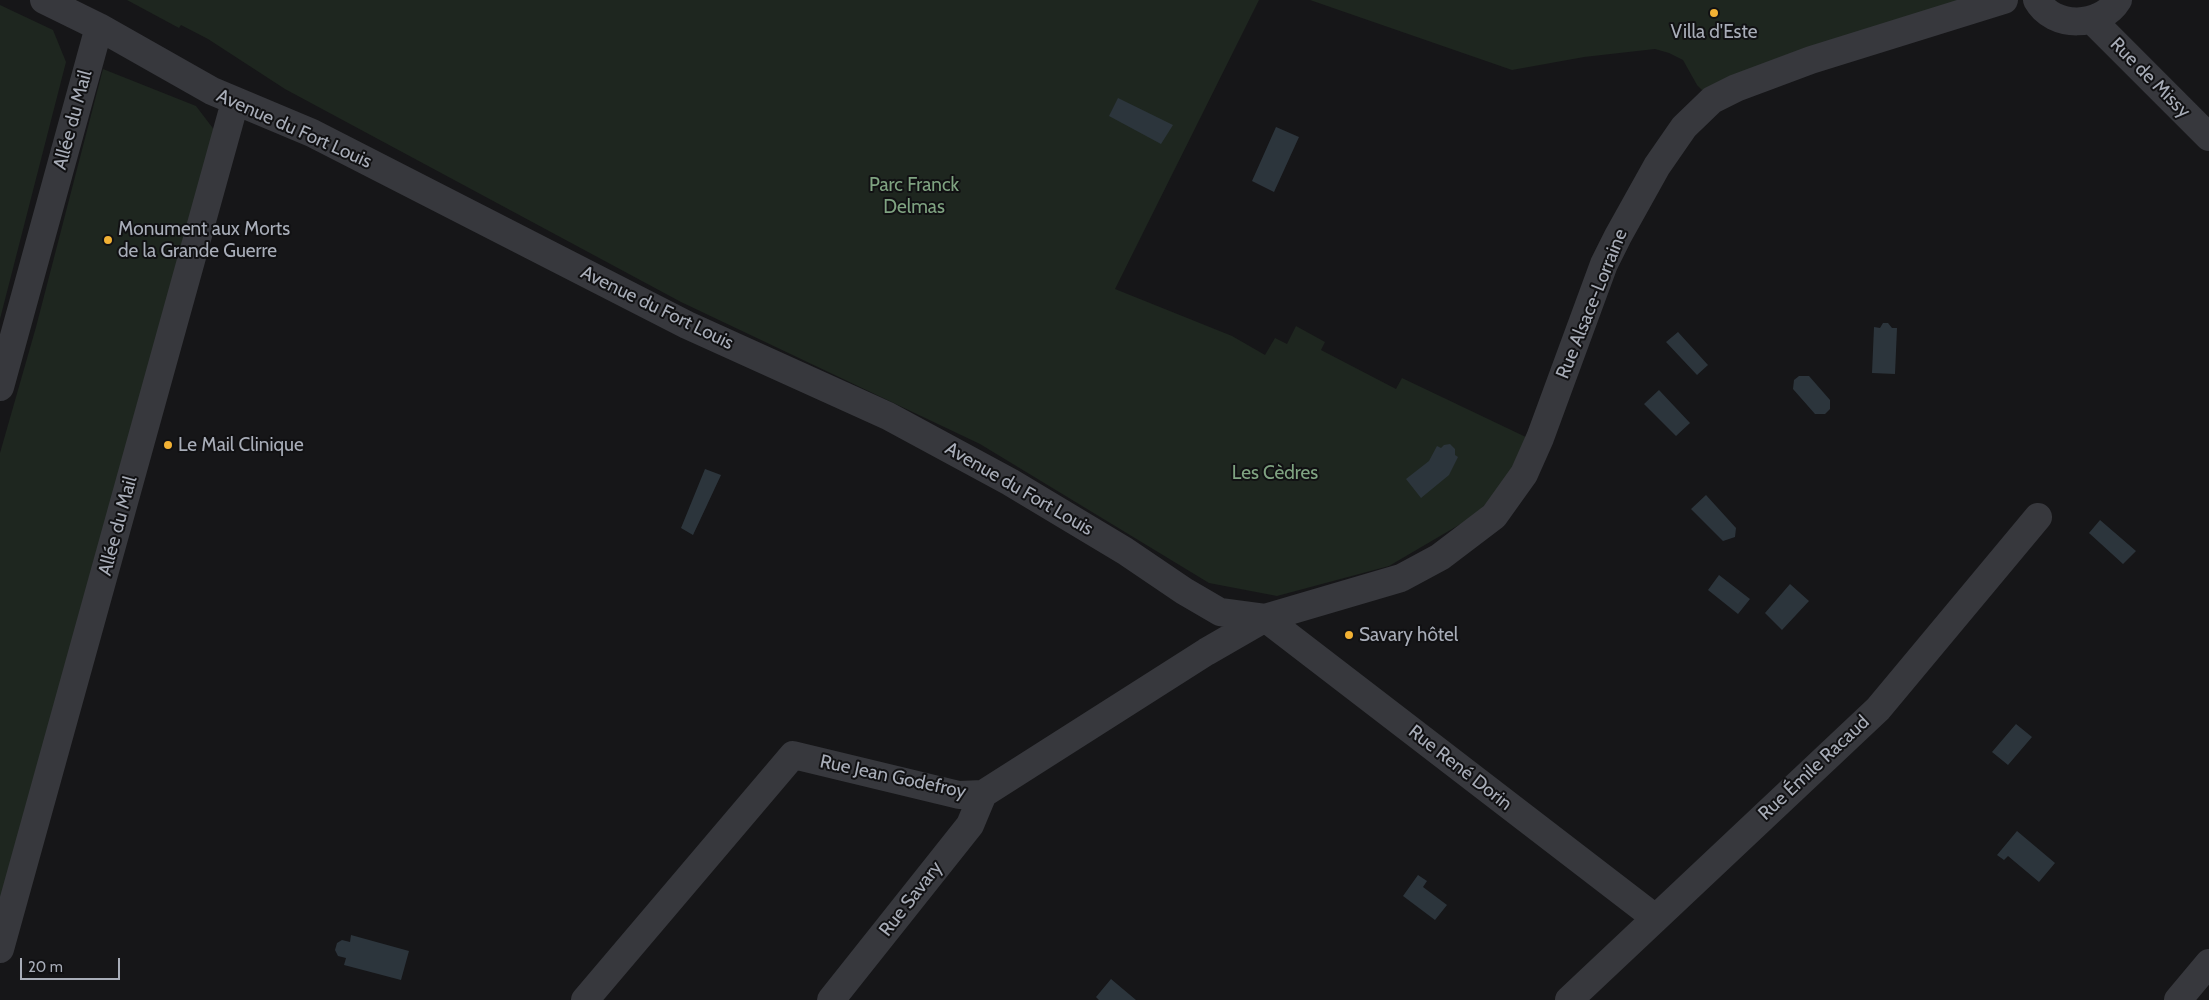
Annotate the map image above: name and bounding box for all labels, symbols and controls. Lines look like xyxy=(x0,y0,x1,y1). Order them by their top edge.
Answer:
marker: Villa d'Este xyxy=(1708,7,1720,19)
place label: Villa d'Este xyxy=(1671,21,1757,43)
street label: Rue de Missy xyxy=(2105,33,2195,123)
street label: Allée du Mail xyxy=(49,68,97,172)
street label: Avenue du Fort Louis xyxy=(213,85,375,173)
park label: Parc Franck Delmas xyxy=(869,174,959,218)
place label: Monument aux Morts de la Grande Guerre xyxy=(118,218,290,262)
street label: Rue Alsace-Lorraine xyxy=(1552,226,1632,382)
marker: Monument aux Morts de la Grande Guerre xyxy=(102,234,114,246)
street label: Avenue du Fort Louis xyxy=(577,261,737,355)
place label: Le Mail Clinique xyxy=(178,434,304,456)
street label: Avenue du Fort Louis xyxy=(941,437,1097,541)
marker: Le Mail Clinique xyxy=(162,439,174,451)
park label: Les Cèdres xyxy=(1232,462,1318,484)
street label: Allée du Mail xyxy=(94,474,142,578)
place label: Savary hôtel xyxy=(1359,624,1458,646)
marker: Savary hôtel xyxy=(1343,629,1355,641)
street label: Rue Émile Racaud xyxy=(1754,711,1874,825)
street label: Rue René Dorin xyxy=(1404,720,1516,816)
street label: Rue Jean Godefroy xyxy=(818,750,968,804)
street label: Rue Savary xyxy=(875,857,947,941)
scale bar xyxy=(22,948,122,980)
text: 20 m xyxy=(28,958,63,976)

